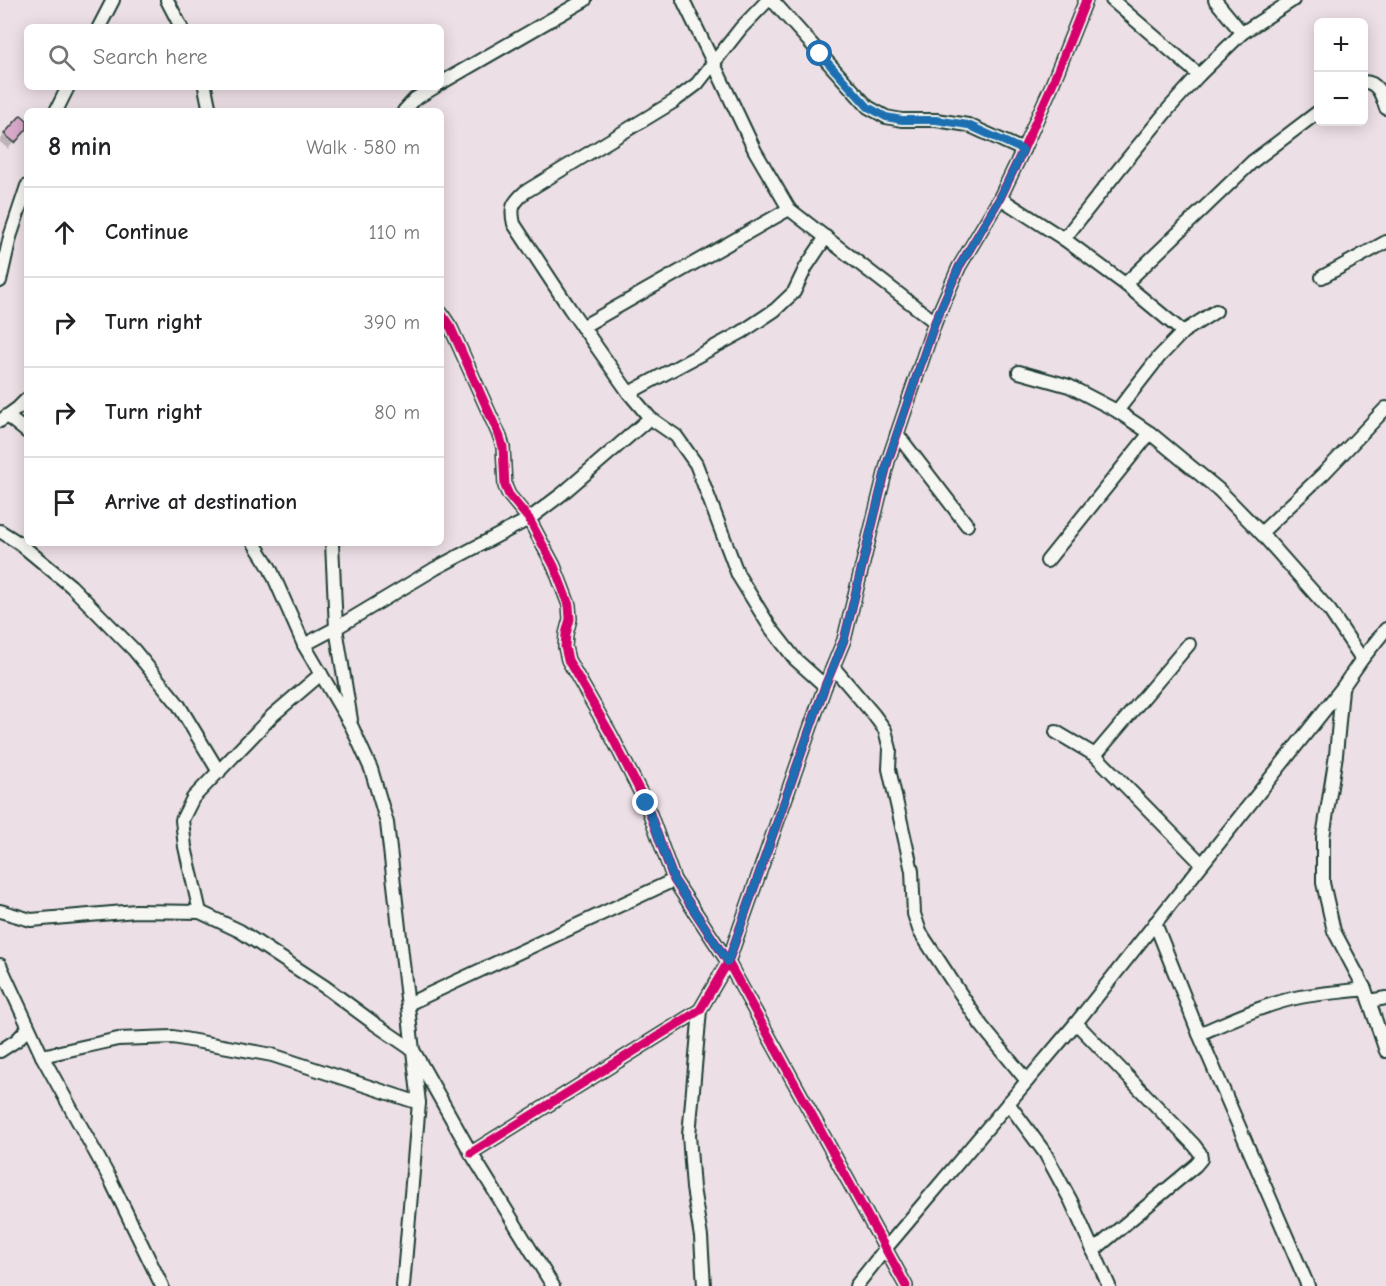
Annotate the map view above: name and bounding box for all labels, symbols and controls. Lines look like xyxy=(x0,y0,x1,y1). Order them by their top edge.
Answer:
map controls xyxy=(1314,18,1368,126)
button: + xyxy=(1314,18,1368,72)
search box xyxy=(24,24,444,90)
route start xyxy=(806,40,832,66)
icon: search xyxy=(45,41,78,74)
text: Search here xyxy=(93,44,208,70)
button: − xyxy=(1314,72,1368,126)
text: 8 min xyxy=(48,132,112,162)
text: Walk · 580 m xyxy=(306,136,420,159)
icon: ahead xyxy=(48,216,81,249)
text: Continue xyxy=(105,219,188,245)
text: 110 m xyxy=(369,221,420,244)
icon: right xyxy=(48,306,81,339)
text: Turn right xyxy=(105,309,202,335)
text: 390 m xyxy=(364,311,420,334)
icon: right xyxy=(48,396,81,429)
text: Turn right xyxy=(105,399,202,425)
text: 80 m xyxy=(374,401,420,424)
icon: arrive xyxy=(48,486,81,519)
text: Arrive at destination xyxy=(105,489,297,515)
route end xyxy=(632,789,658,815)

